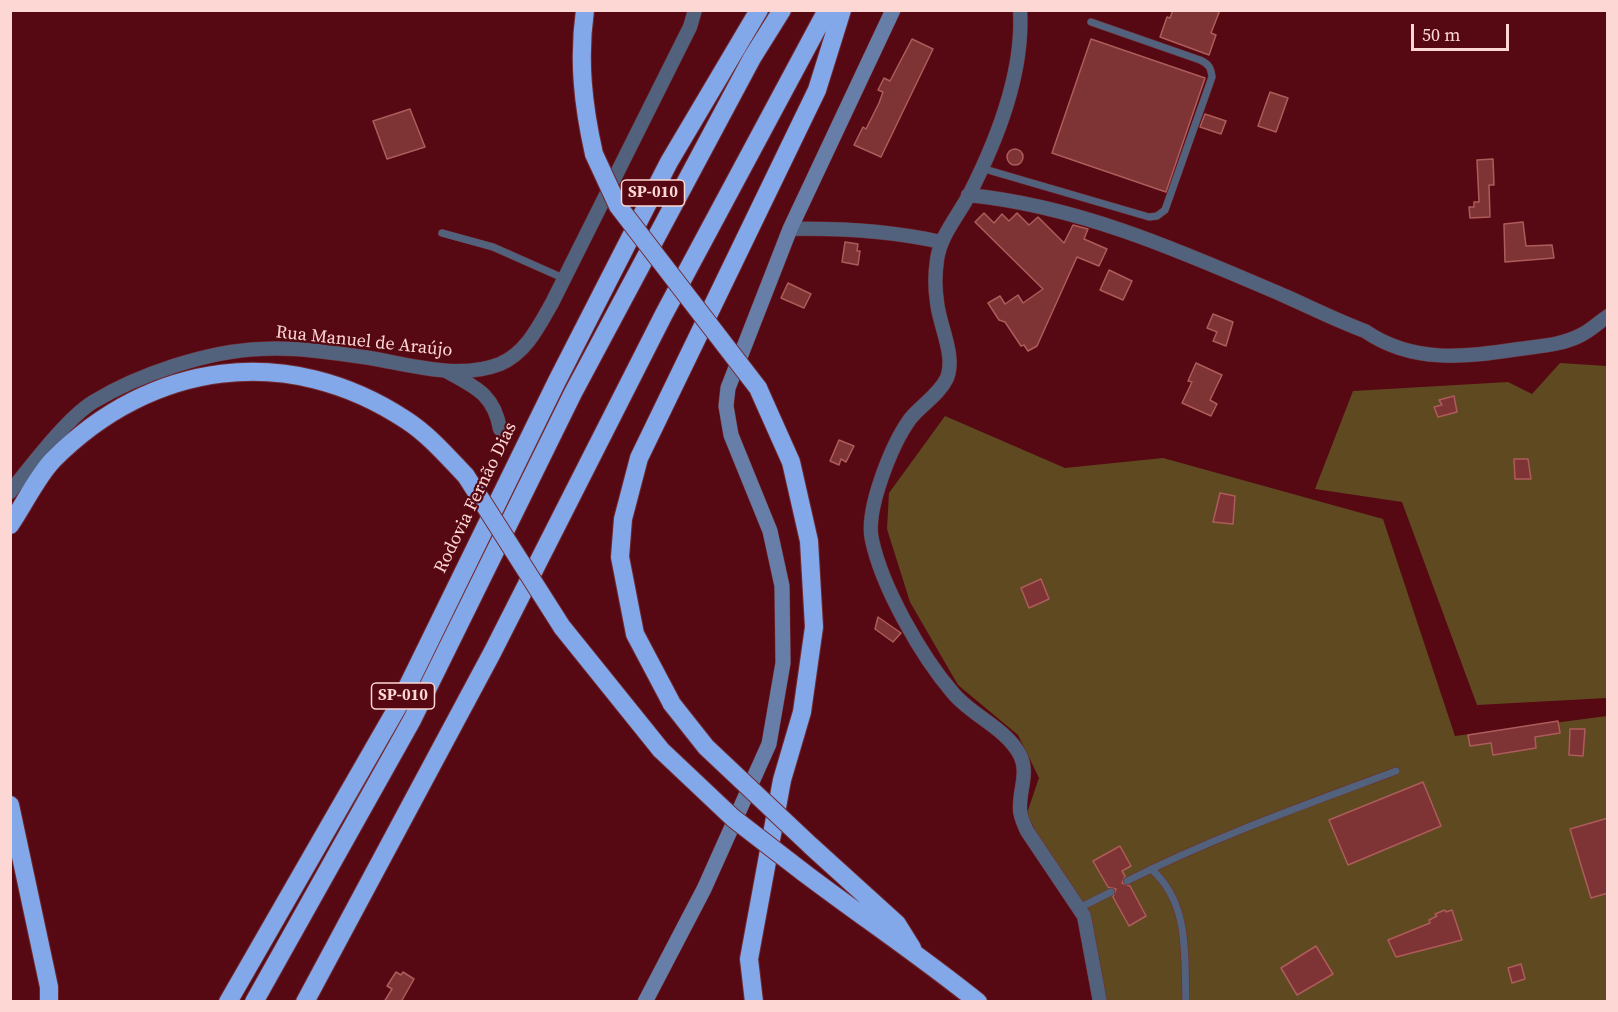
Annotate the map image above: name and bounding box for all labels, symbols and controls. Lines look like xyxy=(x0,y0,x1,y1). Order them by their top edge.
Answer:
scale bar xyxy=(1414,12,1512,50)
text: 50 m xyxy=(1422,22,1460,47)
road number: SP-010 xyxy=(622,180,684,206)
street label: Rua Manuel de Araújo xyxy=(275,322,453,362)
street label: Rodovia Fernão Dias xyxy=(430,419,522,577)
road number: SP-010 xyxy=(372,683,434,709)

